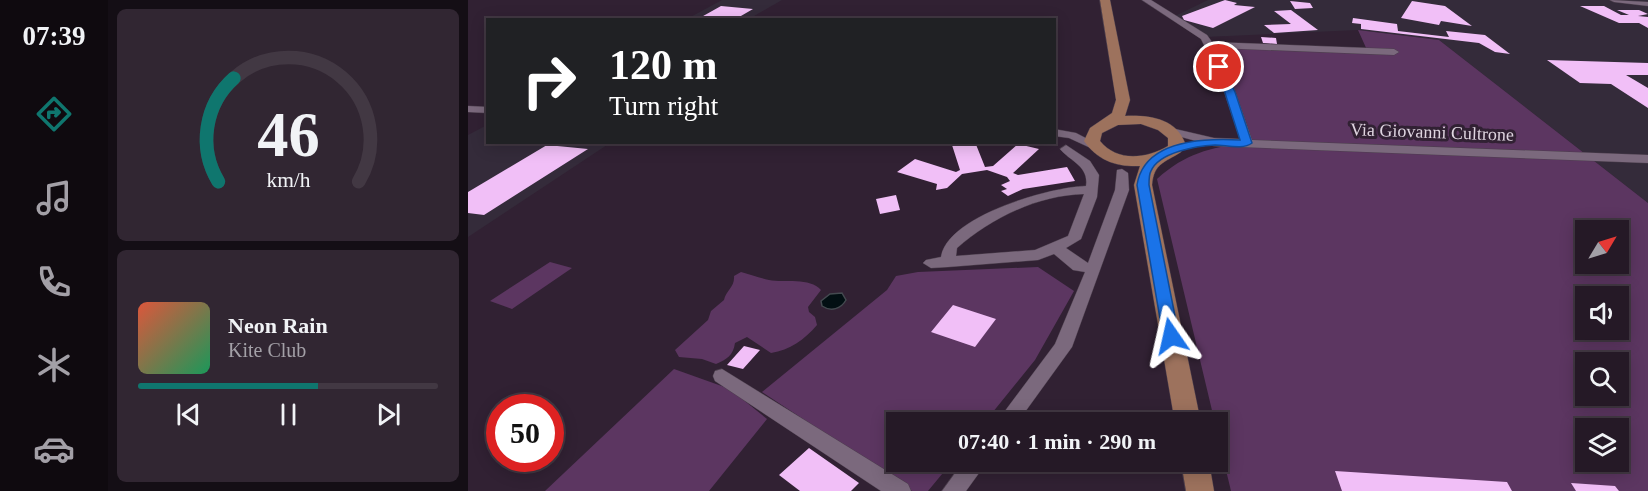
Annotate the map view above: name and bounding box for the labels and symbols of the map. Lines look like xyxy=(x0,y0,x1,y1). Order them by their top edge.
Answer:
pin xyxy=(1193,41,1244,92)
street label: Via Giovanni Cultrone xyxy=(1350,119,1514,145)
north arrow xyxy=(1575,220,1629,274)
position arrow xyxy=(1139,304,1203,368)
speed limit sign: 50 xyxy=(486,394,564,472)

